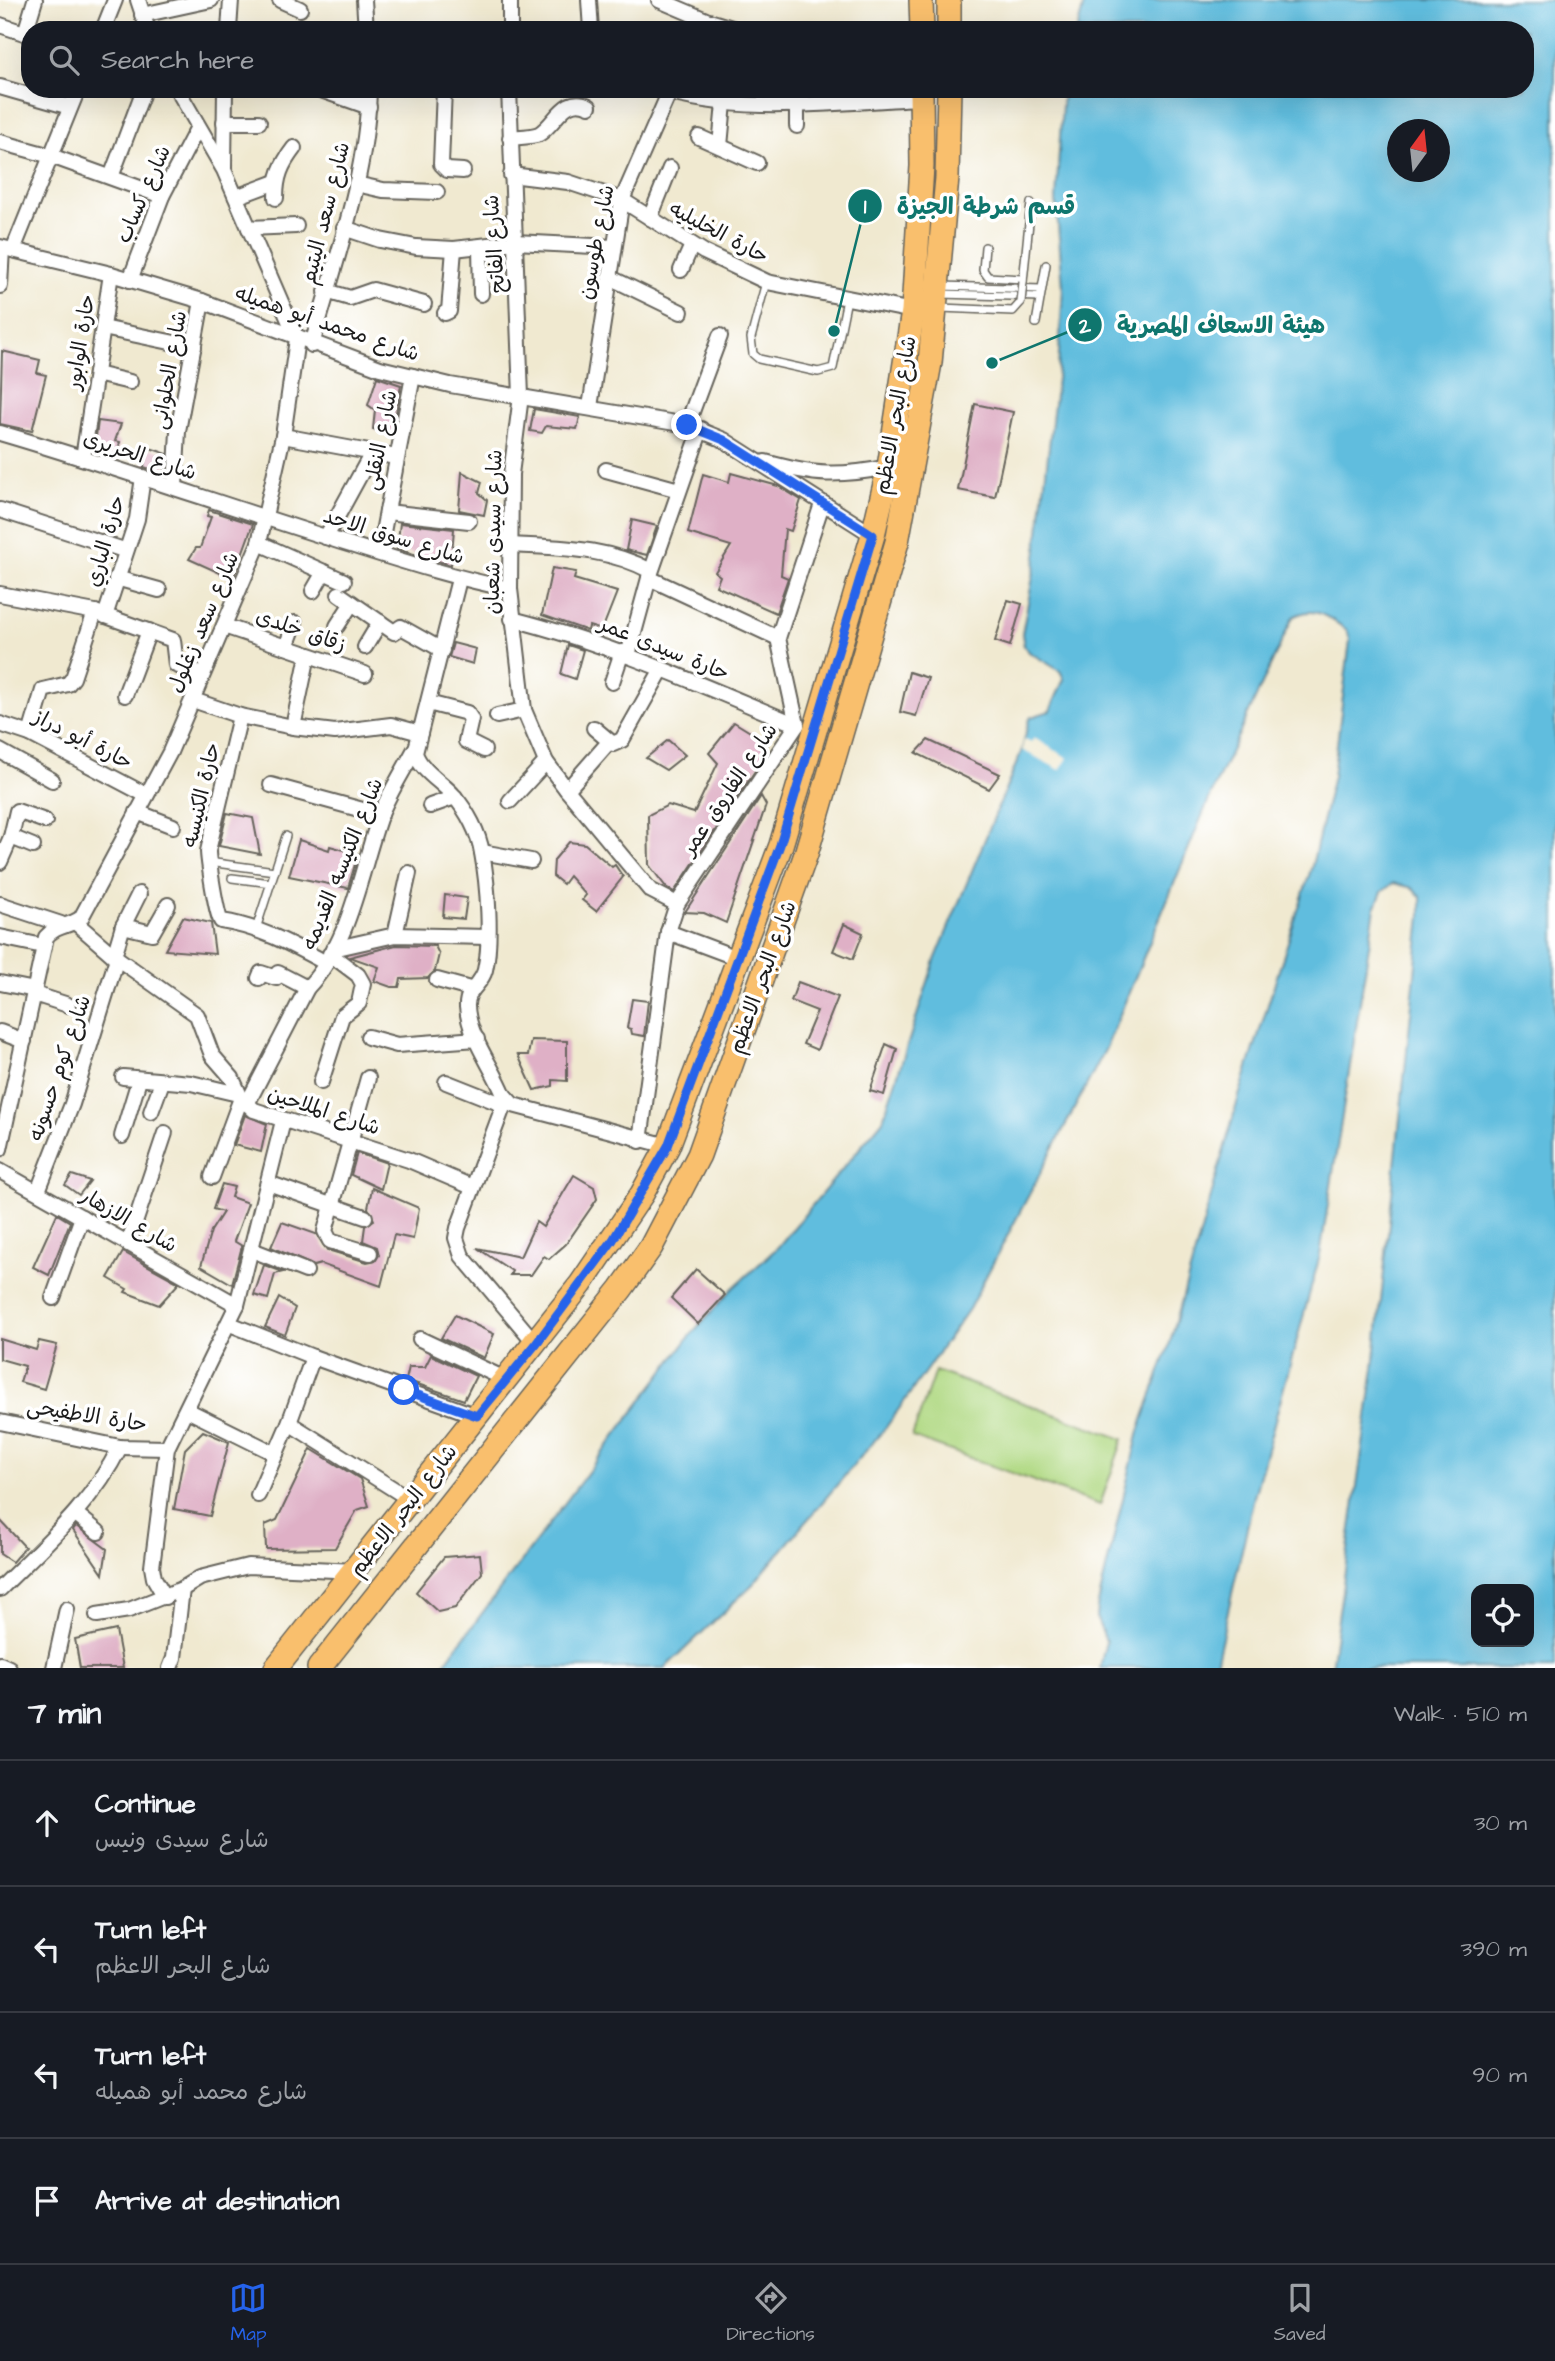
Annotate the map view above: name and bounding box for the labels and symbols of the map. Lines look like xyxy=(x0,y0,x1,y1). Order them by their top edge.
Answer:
north arrow xyxy=(1387,119,1450,182)
street label: شارع سعد اليتيم xyxy=(294,139,358,288)
street label: شارع كساب xyxy=(109,141,178,248)
street label: شارع طوسون xyxy=(571,182,622,302)
callout: قسم شرطة الجيزة xyxy=(848,184,1089,228)
text: قسم شرطة الجيزة xyxy=(897,191,1075,224)
text: 1 xyxy=(864,192,867,221)
street label: شارع الفاتح xyxy=(477,194,512,294)
street label: حارة الخليليه xyxy=(664,194,774,271)
street label: شارع محمد أبو هميله xyxy=(231,278,423,369)
street label: حارة الوابور xyxy=(58,292,102,394)
callout: هيئة الاسعاف المصرية xyxy=(1068,303,1339,347)
street label: شارع الحلوانى xyxy=(145,308,194,432)
text: هيئة الاسعاف المصرية xyxy=(1117,310,1325,342)
text: 2 xyxy=(1078,312,1092,341)
street label: شارع البحر الاعظم xyxy=(867,334,925,497)
street label: شارع النقلى xyxy=(357,387,404,493)
route end xyxy=(671,409,702,440)
street label: شارع الحريرى xyxy=(79,424,200,487)
street label: شارع سيدى شعبان xyxy=(478,449,509,615)
street label: حارة الباري xyxy=(79,492,132,590)
street label: شارع سوق الاحد xyxy=(320,501,468,572)
street label: شارع سعد زغلول xyxy=(161,547,246,697)
street label: زقاق خلدى xyxy=(252,602,350,659)
street label: حارة سيدى عمر xyxy=(592,608,733,688)
street label: حارة أبو دراز xyxy=(26,701,137,777)
street label: شارع الفاروق عمر xyxy=(673,717,785,863)
street label: حارة الكنيسه xyxy=(175,740,228,850)
street label: شارع الكنيسه القديمه xyxy=(295,774,390,955)
street label: شارع البحر الاعظم xyxy=(721,897,804,1058)
street label: شارع كوم حسونه xyxy=(21,991,99,1146)
street label: شارع الملاحين xyxy=(264,1079,384,1142)
street label: شارع الازهار xyxy=(74,1180,183,1260)
route start xyxy=(388,1374,419,1405)
street label: حارة الاطفيحى xyxy=(25,1392,149,1439)
street label: شارع البحر الاعظم xyxy=(343,1438,465,1583)

